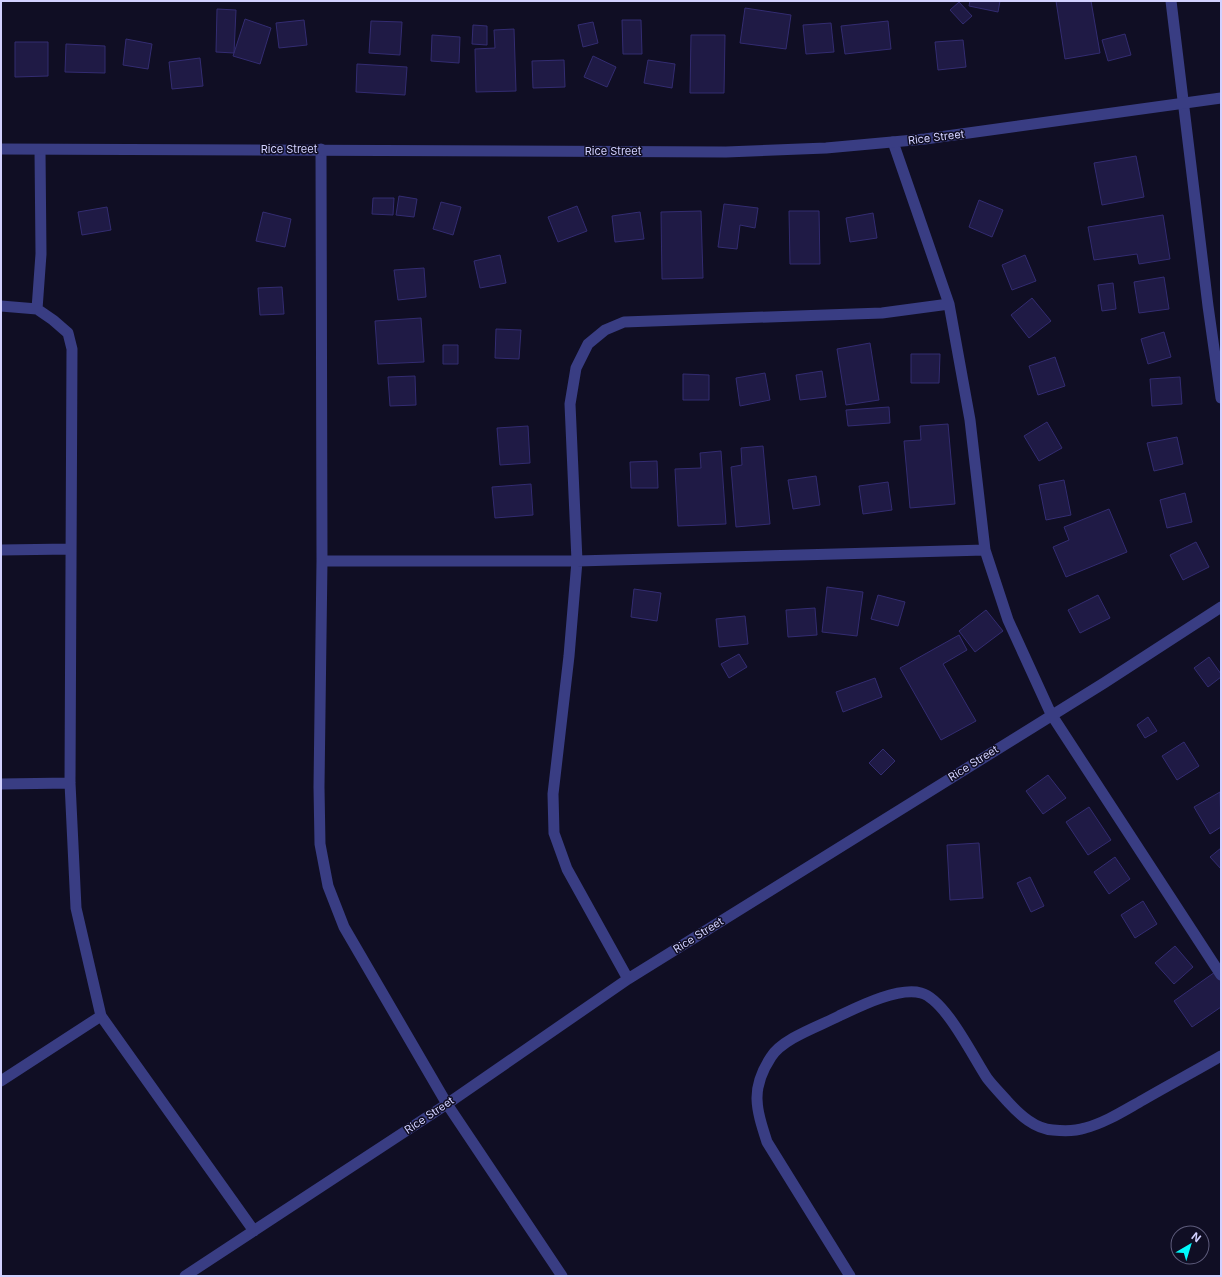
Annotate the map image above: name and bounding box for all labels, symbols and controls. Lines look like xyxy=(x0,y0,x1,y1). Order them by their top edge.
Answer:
street label: Rice Street xyxy=(907,127,965,147)
street label: Rice Street xyxy=(261,142,318,156)
street label: Rice Street xyxy=(585,144,642,158)
street label: Rice Street xyxy=(945,742,1001,784)
street label: Rice Street xyxy=(670,914,726,956)
street label: Rice Street xyxy=(402,1093,457,1137)
north arrow xyxy=(1170,1225,1210,1265)
text: N xyxy=(1189,1229,1204,1245)

